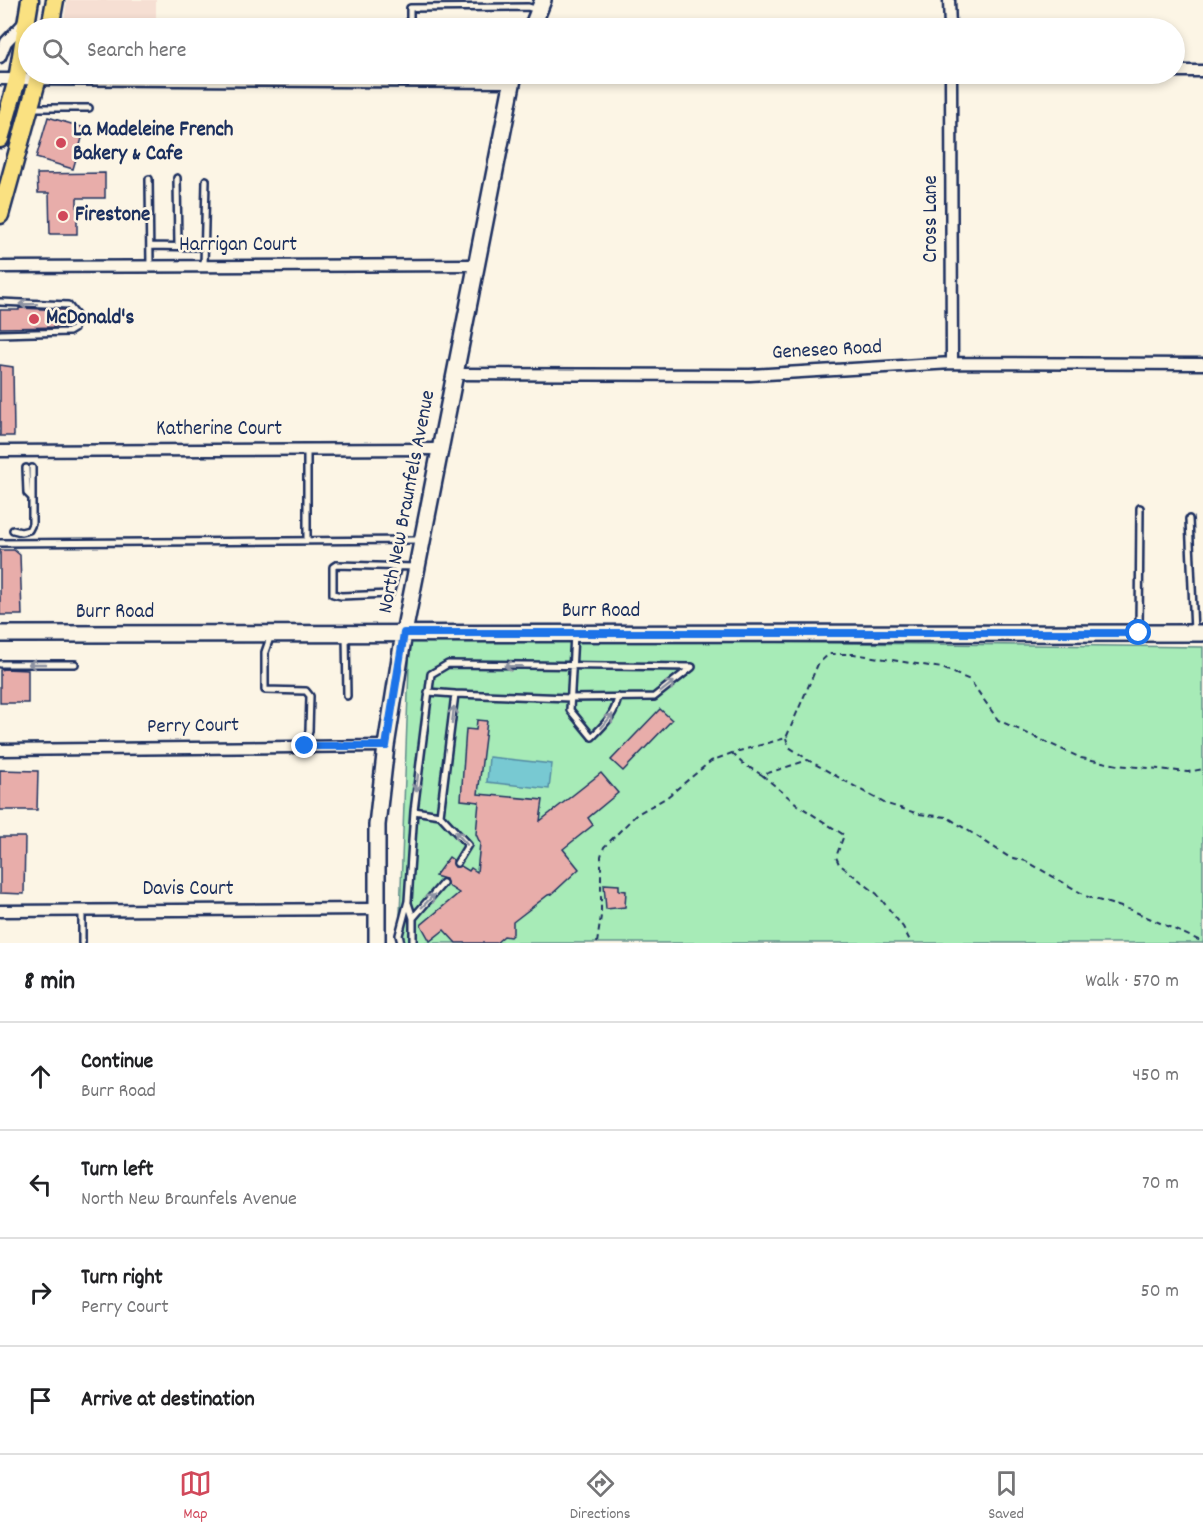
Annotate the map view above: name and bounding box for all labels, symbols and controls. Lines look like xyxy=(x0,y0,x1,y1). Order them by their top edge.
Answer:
search box xyxy=(18,18,1185,84)
icon: search xyxy=(39,35,72,68)
text: Search here xyxy=(87,36,186,67)
place label: La Madeleine French Bakery & Cafe xyxy=(73,116,234,170)
marker: La Madeleine French Bakery & Cafe xyxy=(54,136,68,150)
street label: Cross Lane xyxy=(917,175,947,263)
place label: Firestone xyxy=(75,201,150,231)
marker: Firestone xyxy=(56,209,70,223)
street label: Harrigan Court xyxy=(179,231,297,261)
one-way arrow xyxy=(19,298,39,310)
place label: McDonald's xyxy=(46,304,134,334)
marker: McDonald's xyxy=(27,312,41,326)
street label: Geneseo Road xyxy=(771,333,883,369)
street label: North New Braunfels Avenue xyxy=(372,388,444,616)
street label: Katherine Court xyxy=(156,415,282,445)
street label: Burr Road xyxy=(562,597,640,627)
street label: Burr Road xyxy=(76,598,154,628)
route start xyxy=(1125,619,1151,645)
one-way arrow xyxy=(28,658,48,670)
one-way arrow xyxy=(504,660,524,672)
one-way arrow xyxy=(659,680,675,693)
one-way arrow xyxy=(447,706,458,726)
street label: Perry Court xyxy=(147,711,239,743)
one-way arrow xyxy=(600,713,613,729)
route end xyxy=(291,732,317,758)
one-way arrow xyxy=(411,773,422,793)
one-way arrow xyxy=(454,830,468,845)
street label: Davis Court xyxy=(142,875,234,905)
one-way arrow xyxy=(421,894,436,909)
text: 8 min xyxy=(24,964,75,1001)
text: Walk · 570 m xyxy=(1085,968,1179,996)
text: Continue xyxy=(81,1047,153,1078)
icon: ahead xyxy=(24,1060,57,1093)
text: 450 m xyxy=(1132,1062,1179,1090)
text: Burr Road xyxy=(81,1078,156,1106)
text: Turn left xyxy=(81,1155,153,1186)
icon: left xyxy=(24,1168,57,1201)
text: 70 m xyxy=(1142,1170,1179,1198)
text: North New Braunfels Avenue xyxy=(81,1186,297,1214)
text: Turn right xyxy=(81,1263,163,1294)
icon: right xyxy=(24,1276,57,1309)
text: 50 m xyxy=(1141,1278,1179,1306)
text: Perry Court xyxy=(81,1294,169,1322)
icon: arrive xyxy=(24,1384,57,1417)
text: Arrive at destination xyxy=(81,1385,255,1416)
tab: Map xyxy=(179,1467,212,1526)
tab: Directions xyxy=(570,1467,630,1526)
tab: Saved xyxy=(988,1467,1024,1526)

